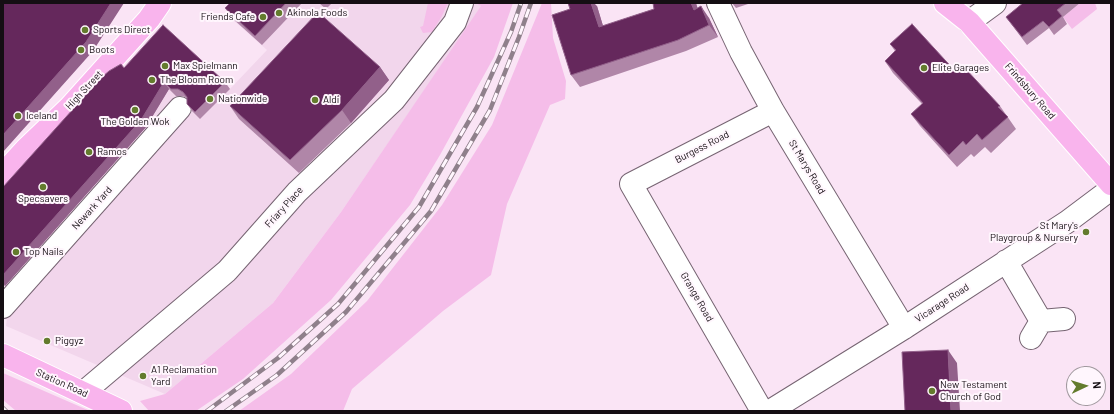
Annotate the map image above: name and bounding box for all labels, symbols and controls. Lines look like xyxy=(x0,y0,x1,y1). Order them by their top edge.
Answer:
place label: Akinola Foods xyxy=(287,7,347,19)
marker: Akinola Foods xyxy=(274,8,284,18)
place label: Friends Cafe xyxy=(201,11,255,23)
marker: Friends Cafe xyxy=(258,12,268,22)
place label: Sports Direct xyxy=(93,24,150,36)
marker: Sports Direct xyxy=(80,25,90,35)
place label: Boots xyxy=(89,44,115,56)
marker: Boots xyxy=(76,45,86,55)
place label: Max Spielmann xyxy=(173,60,238,72)
street label: Frindsbury Road xyxy=(1002,60,1058,122)
marker: Max Spielmann xyxy=(160,61,170,71)
place label: Elite Garages xyxy=(932,62,989,74)
marker: Elite Garages xyxy=(919,63,929,73)
street label: High Street xyxy=(63,68,105,112)
place label: The Bloom Room xyxy=(160,74,233,86)
marker: The Bloom Room xyxy=(147,75,157,85)
place label: Nationwide xyxy=(218,93,267,105)
marker: Nationwide xyxy=(205,94,215,104)
place label: Aldi xyxy=(323,94,339,106)
marker: Aldi xyxy=(310,95,320,105)
marker: The Golden Wok xyxy=(130,105,140,115)
place label: Iceland xyxy=(26,110,57,122)
marker: Iceland xyxy=(13,111,23,121)
place label: The Golden Wok xyxy=(100,116,170,128)
street label: Burgess Road xyxy=(673,128,731,166)
street label: St Marys Road xyxy=(786,138,828,196)
place label: Ramos xyxy=(97,146,127,158)
marker: Ramos xyxy=(84,147,94,157)
marker: Specsavers xyxy=(38,182,48,192)
street label: Newark Yard xyxy=(69,184,115,232)
street label: Friary Place xyxy=(262,184,306,230)
place label: Specsavers xyxy=(18,193,68,205)
place label: St Mary's Playgroup & Nursery xyxy=(990,220,1078,244)
marker: St Mary's Playgroup & Nursery xyxy=(1081,227,1091,237)
place label: Top Nails xyxy=(24,246,63,258)
marker: Top Nails xyxy=(11,247,21,257)
street label: Grange Road xyxy=(678,270,716,324)
street label: Vicarage Road xyxy=(913,281,971,325)
place label: Piggyz xyxy=(55,335,83,347)
marker: Piggyz xyxy=(42,336,52,346)
place label: A1 Reclamation Yard xyxy=(151,364,217,388)
street label: Station Road xyxy=(34,366,90,400)
north arrow xyxy=(1066,366,1106,406)
marker: A1 Reclamation Yard xyxy=(138,371,148,381)
place label: New Testament Church of God xyxy=(940,379,1008,402)
text: N xyxy=(1091,381,1104,389)
marker: New Testament Church of God xyxy=(927,386,937,396)

